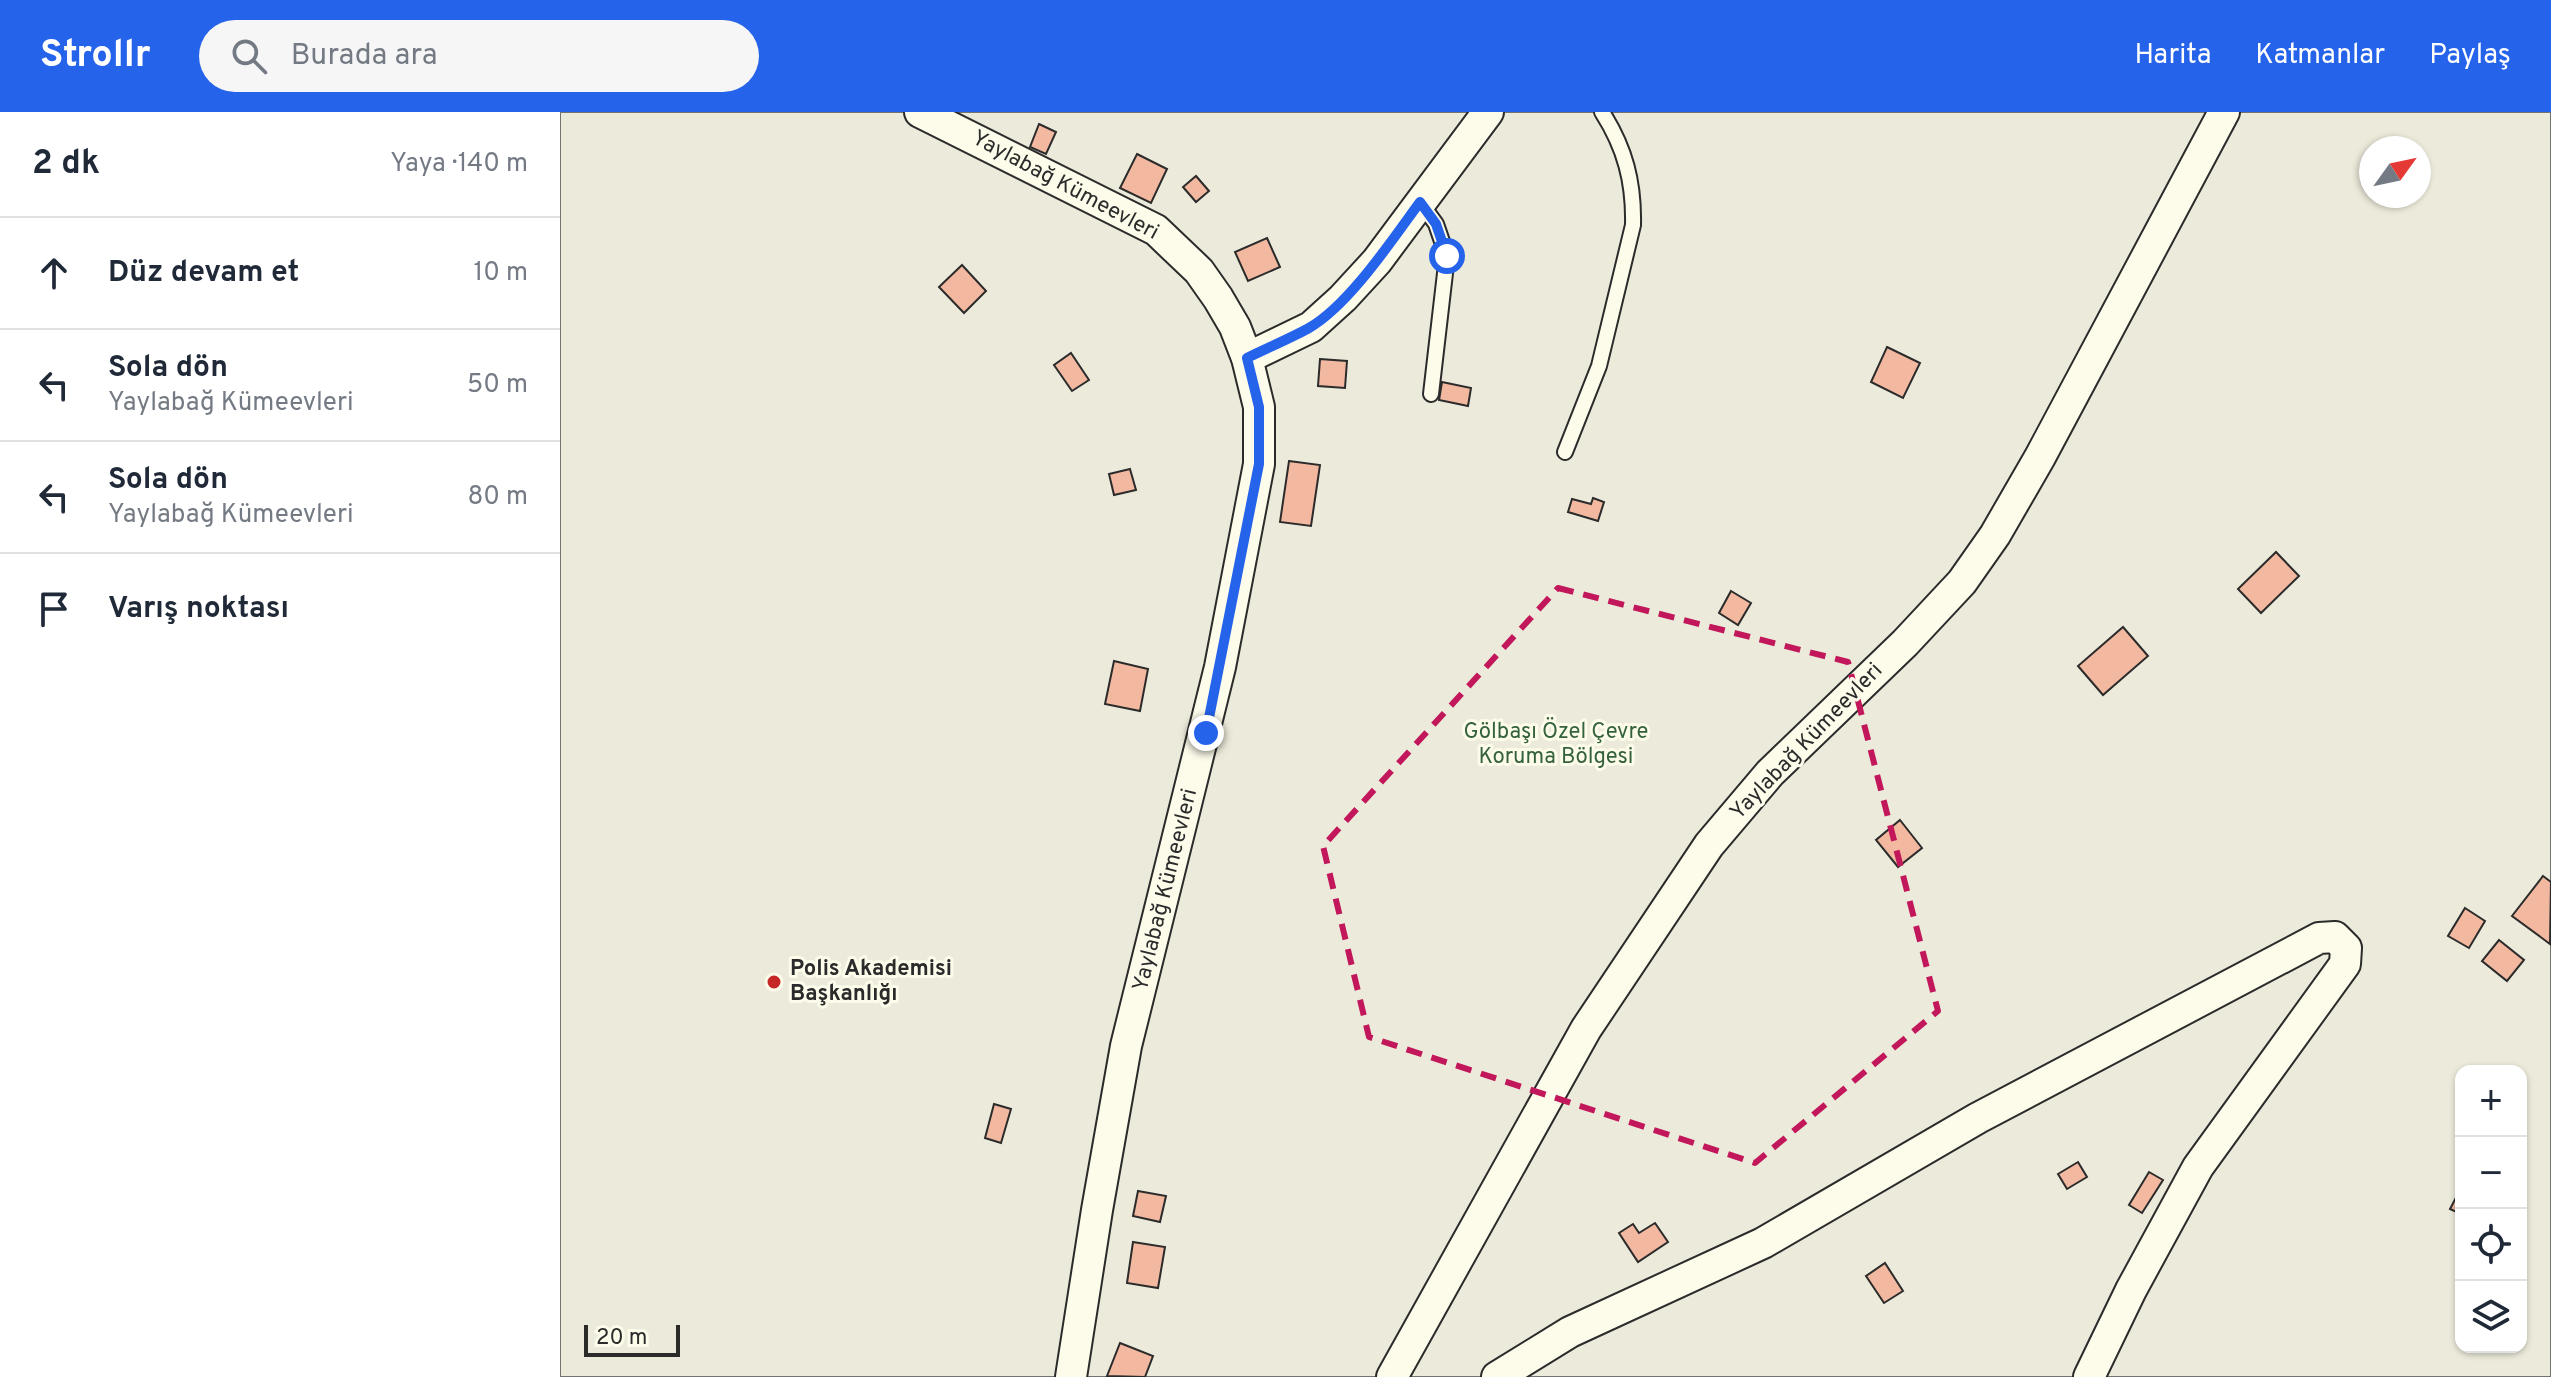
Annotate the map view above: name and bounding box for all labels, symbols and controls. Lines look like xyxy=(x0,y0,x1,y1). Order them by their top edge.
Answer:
search box xyxy=(199,20,759,92)
text: Strollr xyxy=(40,32,151,81)
icon: search xyxy=(227,34,271,78)
text: Burada ara xyxy=(291,38,437,75)
text: Harita xyxy=(2135,38,2211,74)
text: Katmanlar xyxy=(2255,38,2385,74)
text: Paylaş xyxy=(2429,38,2511,74)
street label: Yaylabağ Kümeevleri xyxy=(967,125,1163,247)
north arrow xyxy=(2359,136,2431,208)
text: 2 dk xyxy=(32,143,100,186)
text: Yaya · 140 m xyxy=(390,148,528,181)
route start xyxy=(1429,238,1465,274)
icon: ahead xyxy=(32,251,76,295)
text: Düz devam et xyxy=(108,255,299,292)
text: 10 m xyxy=(473,257,528,290)
text: Sola dön xyxy=(108,350,228,387)
icon: left xyxy=(32,363,76,407)
text: 50 m xyxy=(467,369,528,402)
text: Yaylabağ Kümeevleri xyxy=(108,387,354,420)
text: Sola dön xyxy=(108,462,228,499)
icon: left xyxy=(32,475,76,519)
text: 80 m xyxy=(468,481,528,514)
text: Yaylabağ Kümeevleri xyxy=(108,499,354,532)
icon: arrive xyxy=(32,587,76,631)
text: Varış noktası xyxy=(108,591,289,628)
street label: Yaylabağ Kümeevleri xyxy=(1725,658,1889,826)
route end xyxy=(1188,715,1224,751)
park label: Gölbaşı Özel Çevre Koruma Bölgesi xyxy=(1464,717,1648,771)
street label: Yaylabağ Kümeevleri xyxy=(1128,786,1204,994)
place label: Polis Akademisi Başkanlığı xyxy=(790,956,952,1008)
marker: Polis Akademisi Başkanlığı xyxy=(765,973,783,991)
map controls xyxy=(2455,1065,2527,1353)
button: + xyxy=(2455,1065,2527,1137)
button: − xyxy=(2455,1137,2527,1209)
button: locate xyxy=(2455,1209,2527,1281)
button: layers xyxy=(2455,1281,2527,1353)
scale bar xyxy=(584,1321,680,1357)
text: 20 m xyxy=(596,1325,647,1352)

